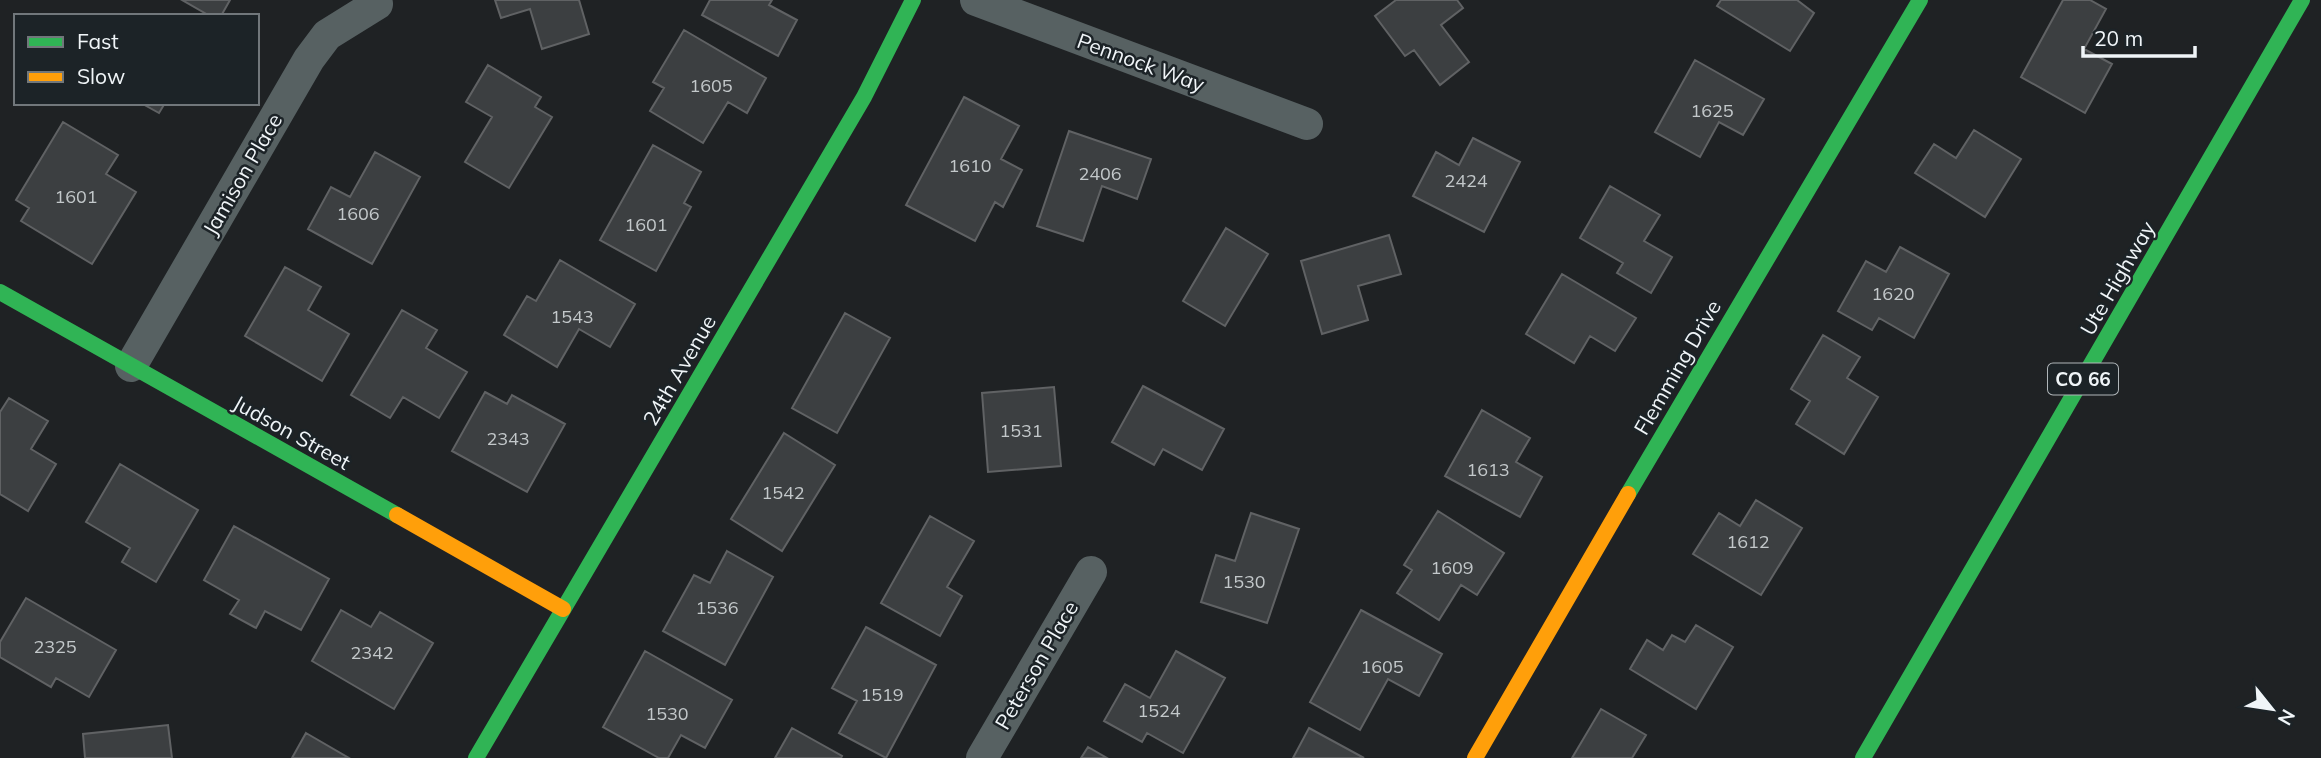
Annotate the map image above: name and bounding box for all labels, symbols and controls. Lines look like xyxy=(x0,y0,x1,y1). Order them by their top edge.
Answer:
legend xyxy=(14,14,259,105)
scale bar xyxy=(2083,14,2195,58)
text: 20 m xyxy=(2094,25,2143,51)
street label: Pennock Way xyxy=(1074,27,1208,97)
text: Fast xyxy=(77,28,119,54)
text: Slow xyxy=(77,63,125,89)
house number: 1605 xyxy=(689,74,733,97)
house number: 1625 xyxy=(1690,99,1734,122)
street label: Jamison Place xyxy=(197,109,287,239)
house number: 1610 xyxy=(948,154,992,177)
house number: 2406 xyxy=(1078,162,1122,185)
house number: 2424 xyxy=(1444,169,1488,192)
house number: 1601 xyxy=(54,185,98,208)
house number: 1606 xyxy=(336,202,380,225)
house number: 1601 xyxy=(624,213,668,236)
street label: Ute Highway xyxy=(2074,216,2160,340)
house number: 1620 xyxy=(1871,282,1915,305)
street label: Flemming Drive xyxy=(1628,295,1726,439)
house number: 1543 xyxy=(550,305,594,328)
street label: 24th Avenue xyxy=(637,310,721,430)
road number: CO 66 xyxy=(2048,364,2118,394)
street label: Judson Street xyxy=(229,389,355,475)
house number: 1531 xyxy=(999,419,1043,442)
house number: 2343 xyxy=(486,427,530,450)
house number: 1613 xyxy=(1466,458,1510,481)
house number: 1542 xyxy=(761,481,805,504)
house number: 1612 xyxy=(1726,530,1770,553)
house number: 1609 xyxy=(1430,556,1474,579)
house number: 1530 xyxy=(1222,570,1266,593)
house number: 1536 xyxy=(695,596,739,619)
street label: Peterson Place xyxy=(989,596,1083,734)
house number: 2325 xyxy=(33,635,77,658)
house number: 2342 xyxy=(350,641,394,664)
house number: 1605 xyxy=(1360,655,1404,678)
north arrow xyxy=(2237,674,2307,744)
house number: 1519 xyxy=(860,683,904,706)
house number: 1524 xyxy=(1137,699,1181,722)
house number: 1530 xyxy=(645,702,689,725)
text: N xyxy=(2273,705,2301,730)

